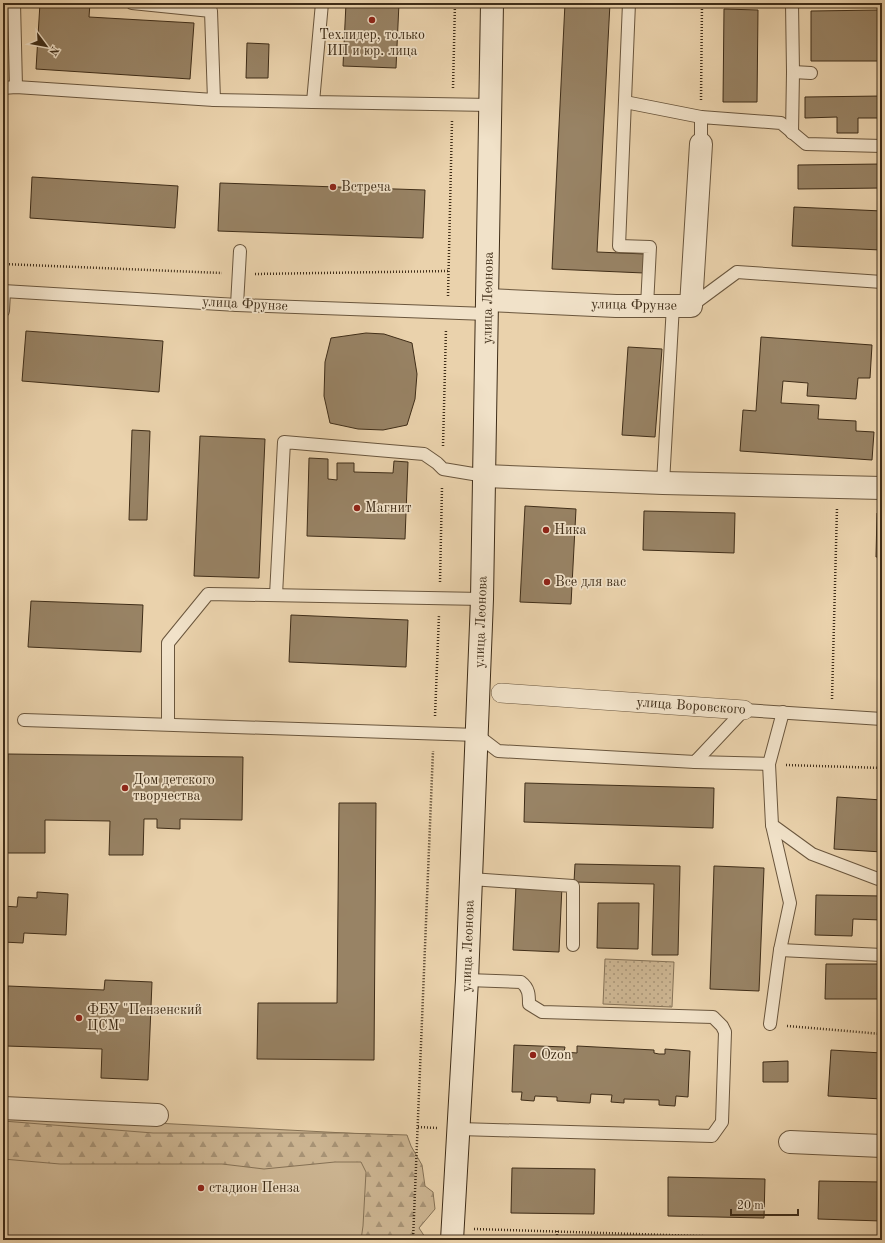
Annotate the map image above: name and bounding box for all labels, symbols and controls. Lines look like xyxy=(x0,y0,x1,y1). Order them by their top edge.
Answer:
marker: Техлидер, только ИП и юр. лица xyxy=(367,15,377,25)
north arrow xyxy=(26,26,66,66)
place label: Техлидер, только ИП и юр. лица xyxy=(319,28,425,58)
text: N xyxy=(46,44,60,57)
place label: Встреча xyxy=(341,180,391,194)
marker: Встреча xyxy=(328,182,338,192)
street label: улица Леонова xyxy=(480,252,496,344)
street label: улица Фрунзе xyxy=(202,295,288,313)
street label: улица Фрунзе xyxy=(591,297,677,313)
place label: Магнит xyxy=(365,501,412,515)
marker: Магнит xyxy=(352,503,362,513)
place label: Ника xyxy=(554,523,587,537)
marker: Ника xyxy=(541,525,551,535)
place label: Все для вас xyxy=(555,575,626,589)
street label: улица Леонова xyxy=(472,576,490,668)
marker: Все для вас xyxy=(542,577,552,587)
street label: улица Воровского xyxy=(636,695,746,717)
place label: Дом детского творчества xyxy=(133,773,215,803)
marker: Дом детского творчества xyxy=(120,783,130,793)
street label: улица Леонова xyxy=(459,900,477,992)
place label: ФБУ "Пензенский ЦСМ" xyxy=(87,1003,202,1033)
marker: ФБУ "Пензенский ЦСМ" xyxy=(74,1013,84,1023)
place label: Ozon xyxy=(541,1048,572,1062)
marker: Ozon xyxy=(528,1050,538,1060)
place label: стадион Пенза xyxy=(209,1181,300,1195)
marker: стадион Пенза xyxy=(196,1183,206,1193)
scale bar xyxy=(731,1191,798,1217)
text: 20 m xyxy=(737,1200,764,1212)

